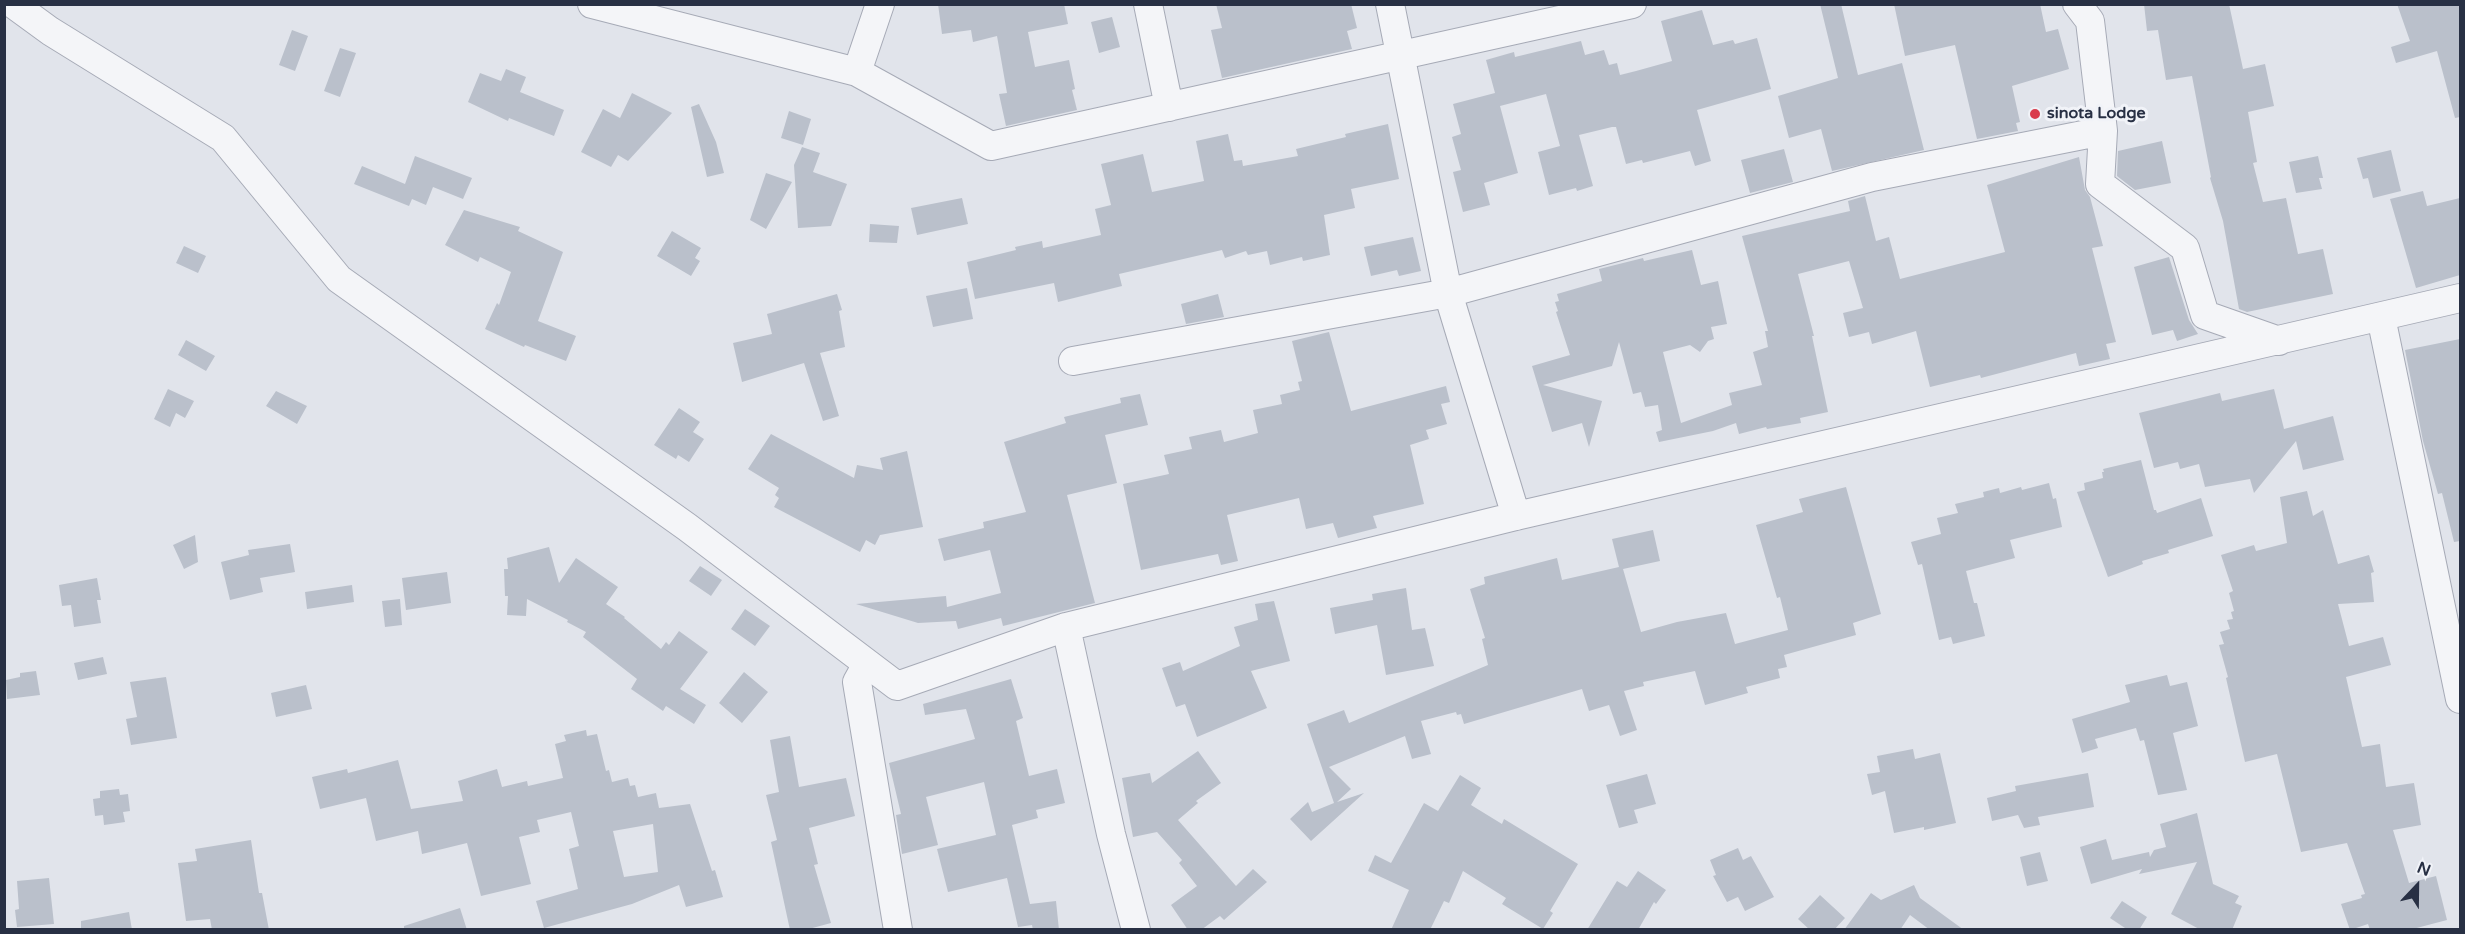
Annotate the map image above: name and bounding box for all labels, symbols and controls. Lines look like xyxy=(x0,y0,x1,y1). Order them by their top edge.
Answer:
place label: sinota Lodge xyxy=(2047,104,2146,124)
marker: sinota Lodge xyxy=(2028,107,2042,121)
north arrow xyxy=(2387,856,2447,916)
text: N xyxy=(2414,858,2433,881)

